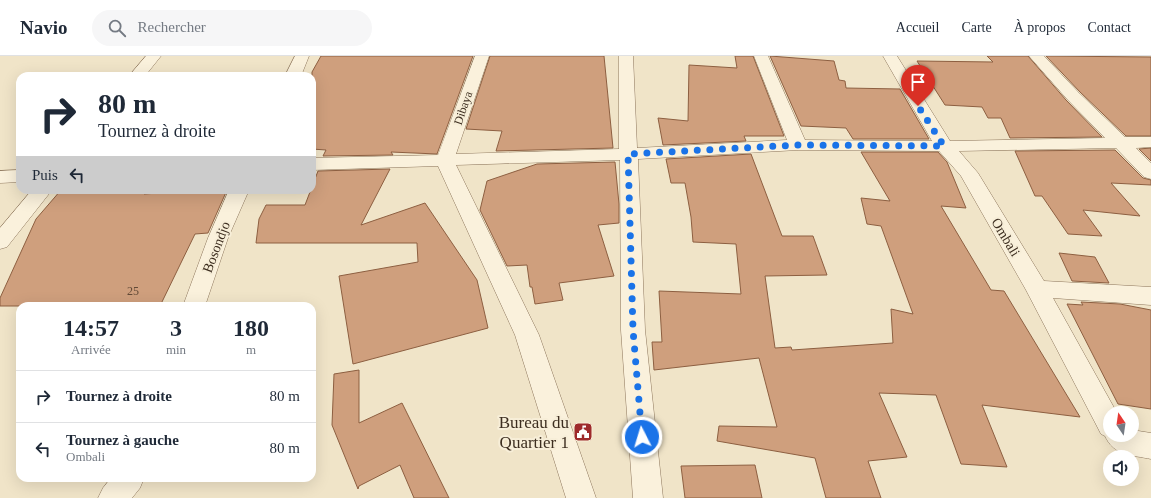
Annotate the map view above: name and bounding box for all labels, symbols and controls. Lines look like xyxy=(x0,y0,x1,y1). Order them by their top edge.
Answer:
search box xyxy=(92,10,372,46)
text: Navio xyxy=(20,17,68,38)
icon: search xyxy=(106,17,128,39)
text: Rechercher xyxy=(138,19,206,35)
text: Accueil xyxy=(896,20,939,35)
text: Carte xyxy=(961,20,992,35)
text: À propos xyxy=(1014,20,1065,35)
text: Contact xyxy=(1087,20,1131,35)
pin xyxy=(901,65,935,106)
icon: arrive xyxy=(907,71,929,93)
icon: right xyxy=(32,88,84,140)
text: 80 m xyxy=(98,88,156,119)
street label: Dibaya xyxy=(451,89,475,127)
text: Tournez à droite xyxy=(98,121,216,141)
icon: left xyxy=(66,164,88,186)
text: Puis xyxy=(32,167,58,183)
street label: Ombali xyxy=(988,215,1023,259)
street label: Bosondjo xyxy=(200,219,233,275)
house number: 25 xyxy=(127,284,139,298)
text: 14:57 xyxy=(63,315,119,341)
text: 3 xyxy=(170,315,182,341)
text: 180 xyxy=(233,315,269,341)
text: Arrivée xyxy=(71,342,111,357)
text: min xyxy=(166,342,186,357)
text: m xyxy=(246,342,256,357)
icon: right xyxy=(32,386,54,408)
text: Tournez à droite xyxy=(66,388,172,404)
text: 80 m xyxy=(270,388,300,404)
north arrow xyxy=(1103,406,1139,442)
map controls xyxy=(1103,406,1139,486)
place label: Bureau du Quartier 1 xyxy=(499,413,569,452)
position arrow xyxy=(621,416,663,458)
public building icon: Bureau du Quartier 1 xyxy=(572,421,594,443)
text: Tournez à gauche xyxy=(66,432,179,448)
icon: left xyxy=(32,438,54,460)
text: 80 m xyxy=(270,440,300,456)
text: Ombali xyxy=(66,449,105,464)
button: sound xyxy=(1103,450,1139,486)

